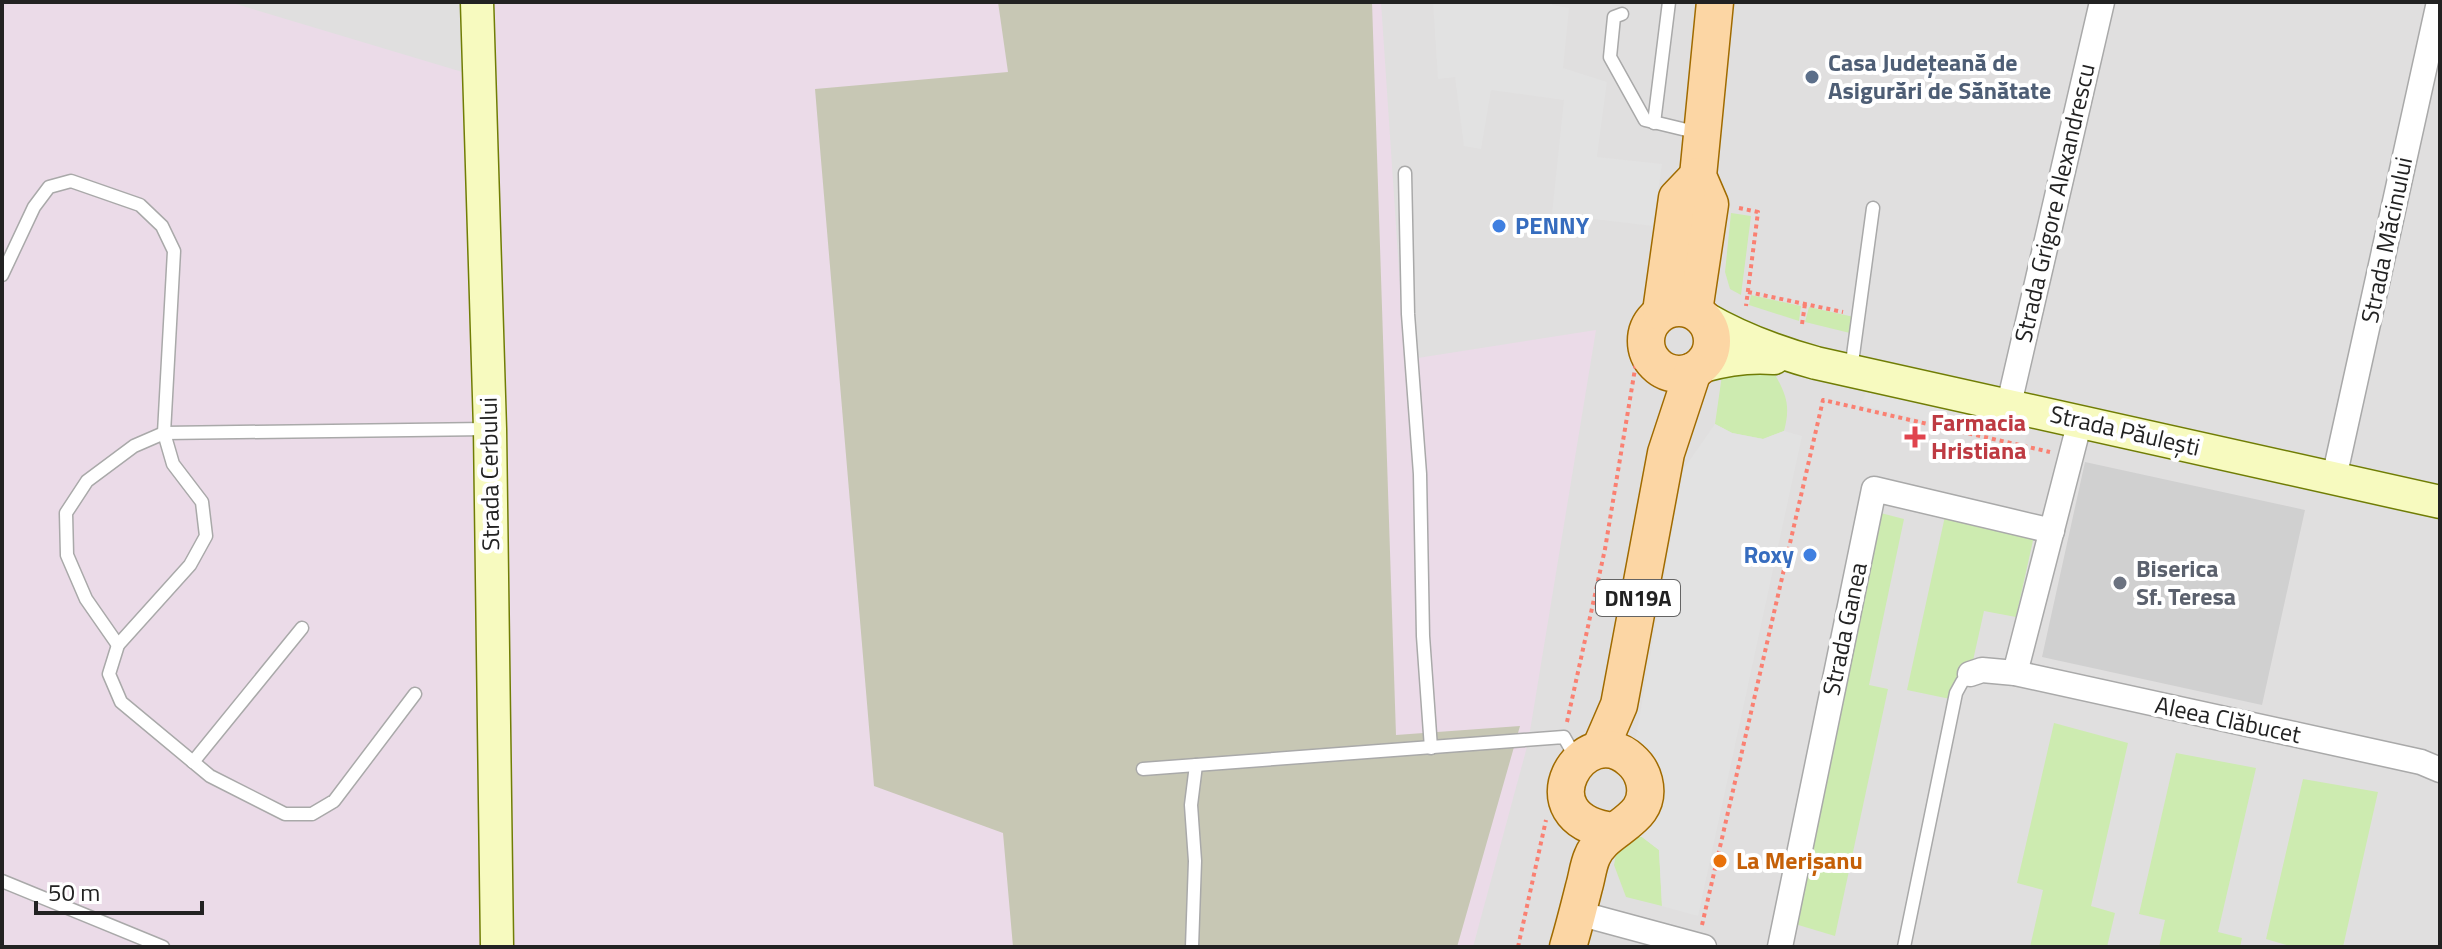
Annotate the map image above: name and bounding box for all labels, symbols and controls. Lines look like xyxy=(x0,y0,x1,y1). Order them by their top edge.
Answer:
place label: Casa Județeană de Asigurări de Sănătate xyxy=(1828,44,2051,108)
street label: Strada Grigore Alexandrescu xyxy=(2004,60,2104,346)
marker: Casa Județeană de Asigurări de Sănătate xyxy=(1803,68,1821,86)
street label: Strada Măcinului xyxy=(2351,154,2421,326)
place label: PENNY xyxy=(1515,207,1590,243)
marker: PENNY xyxy=(1490,217,1508,235)
street label: Strada Păulești xyxy=(2047,395,2204,465)
street label: Strada Cerbului xyxy=(470,397,508,551)
place label: Farmacia Hristiana xyxy=(1931,404,2026,468)
marker: Farmacia Hristiana xyxy=(1906,428,1924,446)
place label: Roxy xyxy=(1743,536,1794,572)
marker: Roxy xyxy=(1801,546,1819,564)
place label: Biserica Sf. Teresa xyxy=(2136,550,2236,614)
street label: Strada Ganea xyxy=(1812,559,1876,699)
marker: Biserica Sf. Teresa xyxy=(2111,574,2129,592)
road number: DN19A xyxy=(1596,580,1680,616)
street label: Aleea Clăbucet xyxy=(2152,686,2305,752)
place label: La Merișanu xyxy=(1736,842,1863,878)
marker: La Merișanu xyxy=(1711,852,1729,870)
scale bar xyxy=(36,865,202,915)
text: 50 m xyxy=(48,874,100,910)

